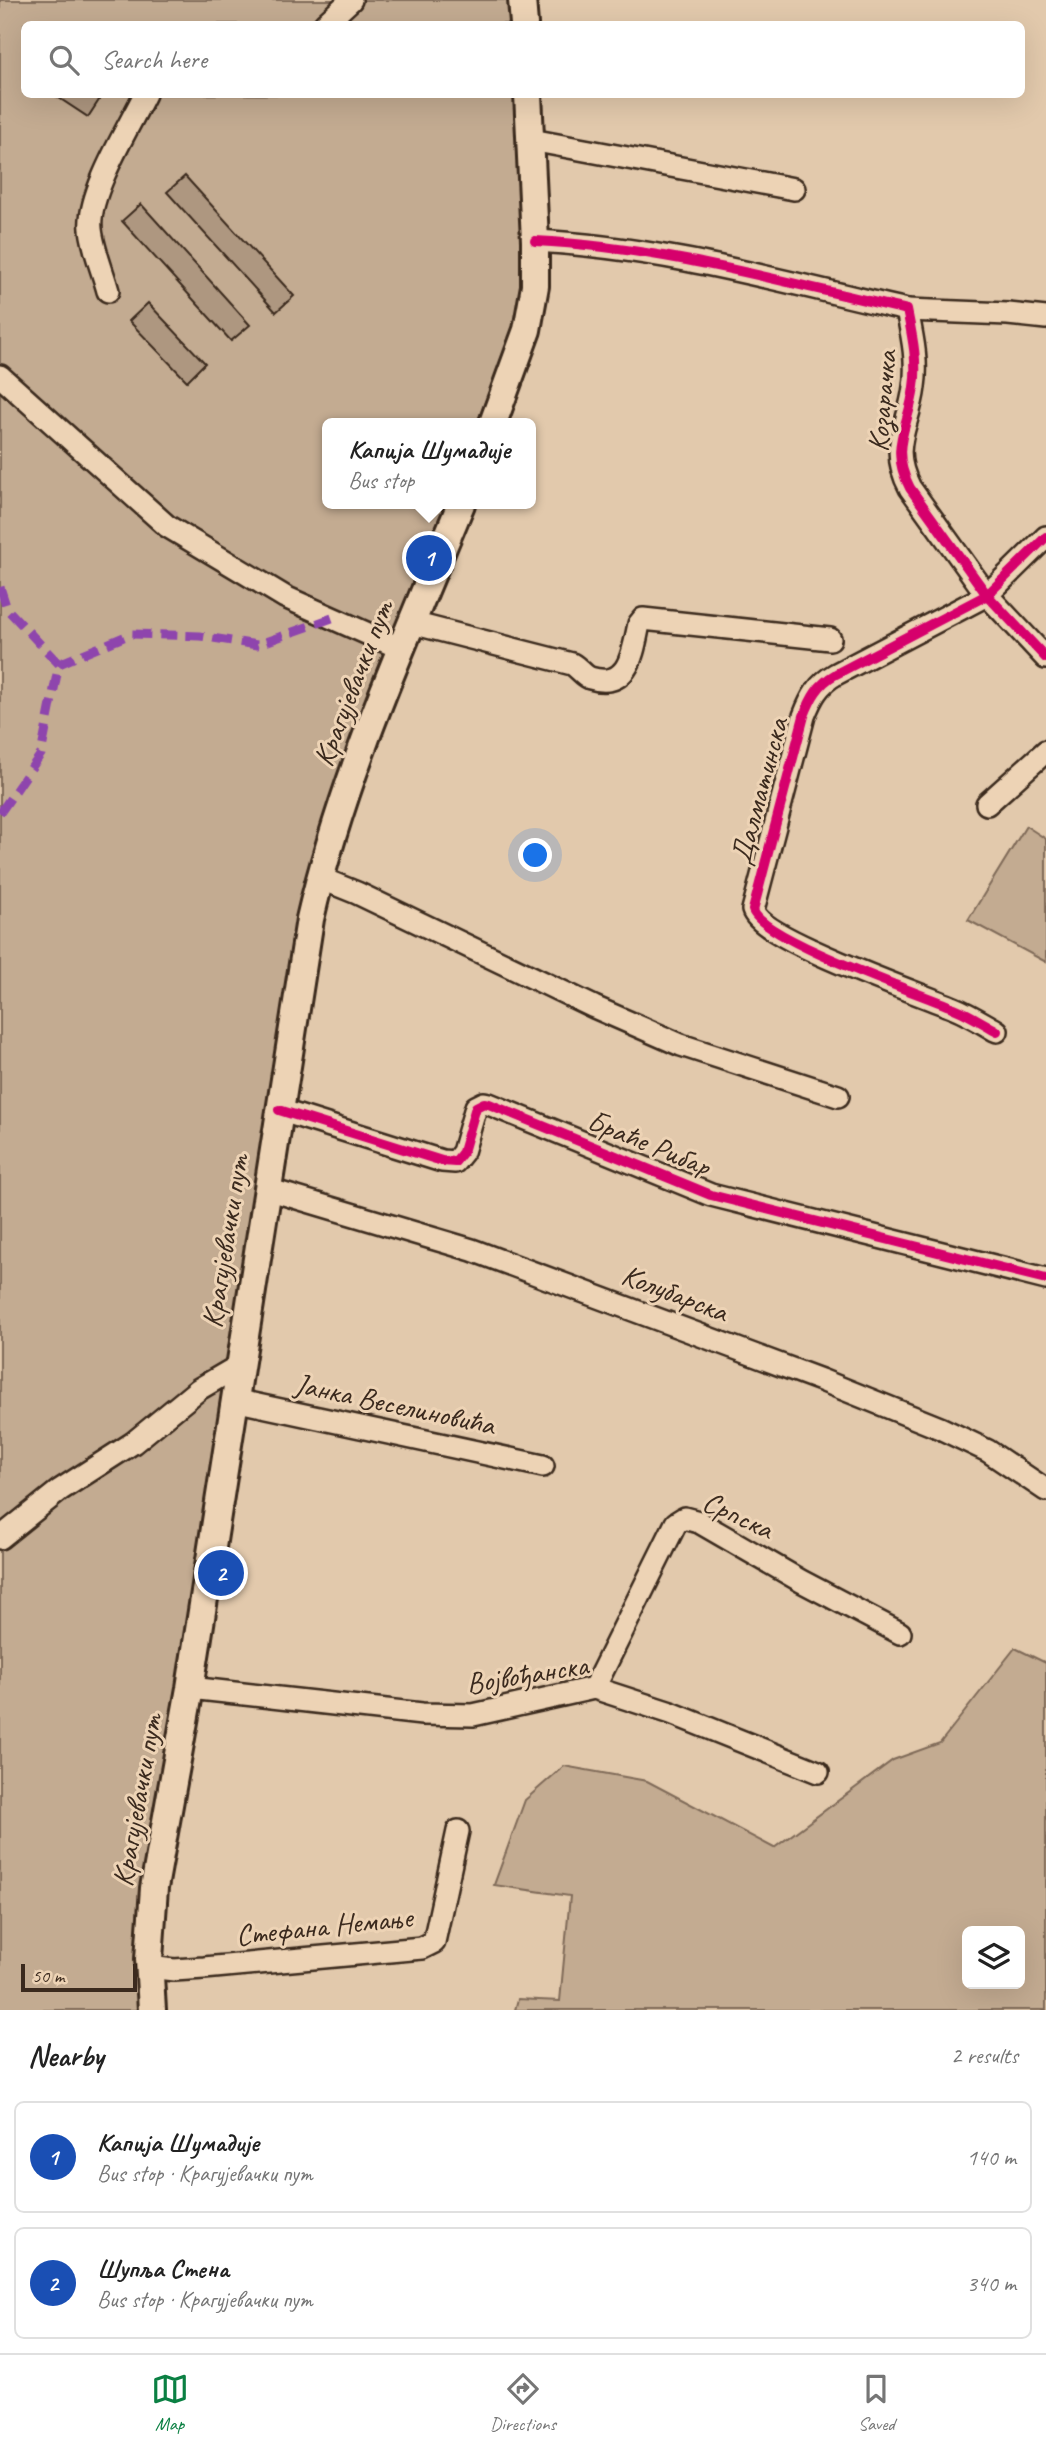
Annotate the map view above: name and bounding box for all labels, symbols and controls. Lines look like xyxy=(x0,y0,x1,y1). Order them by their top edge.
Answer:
search box xyxy=(21,21,1025,98)
icon: search xyxy=(45,41,83,79)
text: Search here xyxy=(101,43,207,76)
street label: Козарачка xyxy=(859,347,906,453)
popup xyxy=(322,418,536,509)
text: Капија Шумадије xyxy=(348,433,510,466)
text: Bus stop xyxy=(348,466,414,495)
pin: 1 xyxy=(406,532,452,584)
street label: Крагујевачки пут xyxy=(304,593,403,771)
street label: Далматинска xyxy=(721,712,797,868)
your location xyxy=(518,838,552,872)
street label: Браће Рибар xyxy=(582,1101,717,1185)
street label: Крагујевачки пут xyxy=(193,1150,258,1330)
street label: Колубарска xyxy=(617,1255,735,1331)
street label: Јанка Веселиновића xyxy=(290,1364,500,1444)
street label: Српска xyxy=(697,1482,781,1549)
pin: 2 xyxy=(198,1547,244,1599)
street label: Војвођанска xyxy=(463,1645,593,1702)
street label: Крагујевачки пут xyxy=(103,1709,171,1889)
street label: Стефана Немање xyxy=(234,1898,416,1954)
map controls xyxy=(962,1926,1025,1989)
button: layers xyxy=(962,1926,1025,1989)
scale bar xyxy=(21,1961,136,1993)
text: 50 m xyxy=(32,1964,64,1988)
text: Nearby xyxy=(28,2037,104,2075)
text: 2 results xyxy=(951,2041,1018,2070)
text: Капија Шумадије xyxy=(97,2126,259,2159)
text: 1 xyxy=(48,2143,58,2172)
text: 140 m xyxy=(967,2143,1016,2172)
text: Bus stop · Крагујевачки пут xyxy=(97,2159,313,2188)
text: Шупља Стена xyxy=(97,2252,229,2285)
text: 2 xyxy=(48,2269,58,2298)
text: 340 m xyxy=(967,2269,1016,2298)
text: Bus stop · Крагујевачки пут xyxy=(97,2285,313,2314)
tab: Map xyxy=(151,2370,189,2436)
tab: Directions xyxy=(490,2370,556,2436)
tab: Saved xyxy=(857,2370,895,2436)

